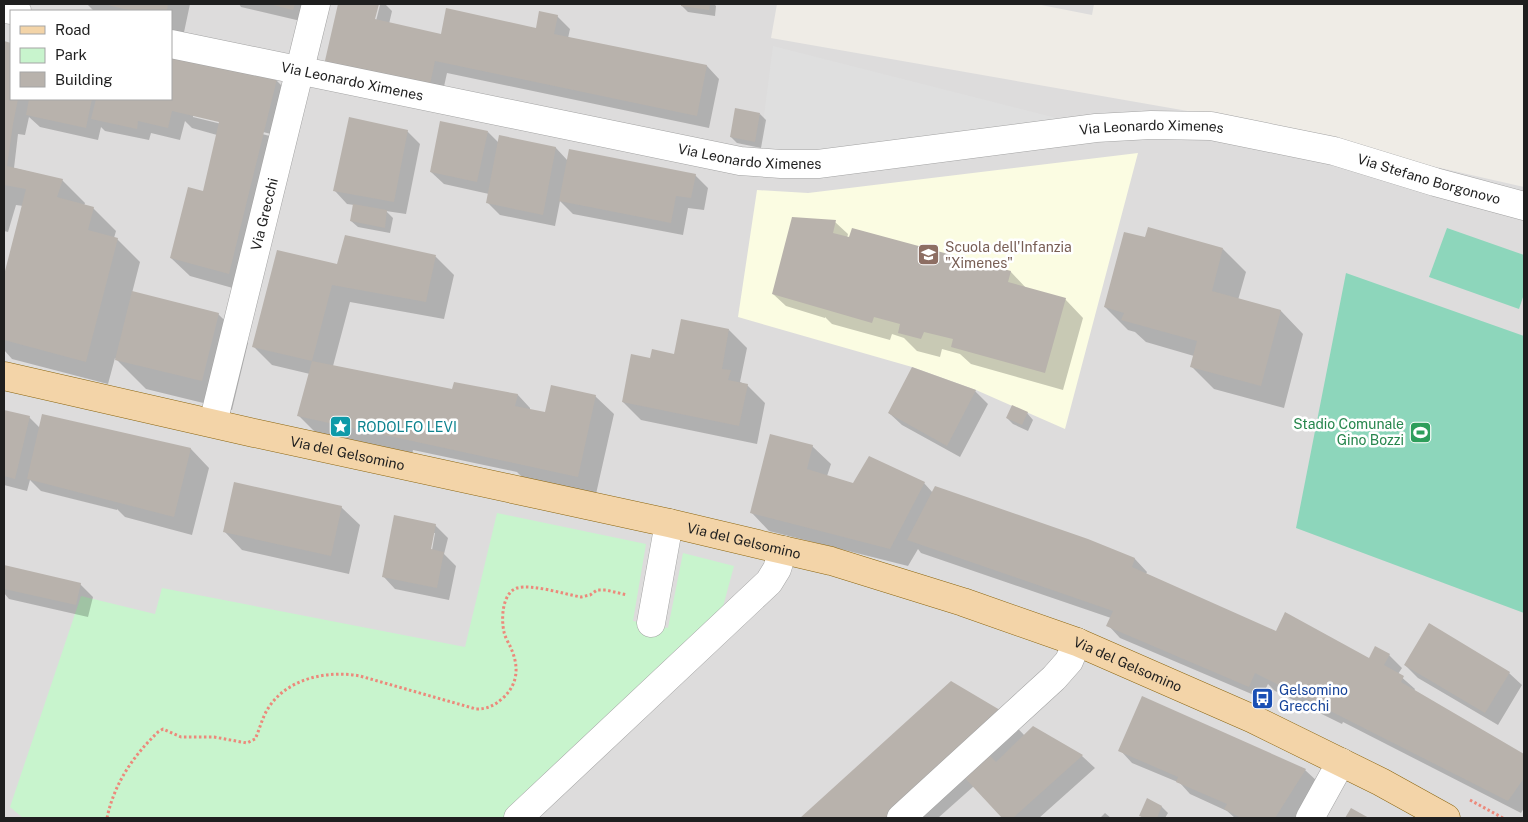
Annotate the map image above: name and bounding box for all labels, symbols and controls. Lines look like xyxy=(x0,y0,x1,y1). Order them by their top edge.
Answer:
legend xyxy=(10,10,172,100)
text: Road xyxy=(55,21,91,38)
text: Park xyxy=(55,46,87,63)
street label: Via Leonardo Ximenes xyxy=(280,59,425,104)
text: Building xyxy=(55,71,113,88)
street label: Via Leonardo Ximenes xyxy=(1078,117,1225,138)
street label: Via Leonardo Ximenes xyxy=(676,140,821,172)
street label: Via Stefano Borgonovo xyxy=(1355,151,1502,207)
street label: Via Grecchi xyxy=(248,176,281,252)
place label: Scuola dell'Infanzia "Ximenes" xyxy=(945,239,1072,271)
school or university icon: Scuola dell'Infanzia "Ximenes" xyxy=(917,243,941,267)
place icon: RODOLFO LEVI xyxy=(329,415,353,439)
place label: Stadio Comunale Gino Bozzi xyxy=(1293,416,1404,448)
place label: RODOLFO LEVI xyxy=(357,419,457,435)
sports icon: Stadio Comunale Gino Bozzi xyxy=(1408,420,1432,444)
street label: Via del Gelsomino xyxy=(289,433,406,473)
street label: Via del Gelsomino xyxy=(685,519,803,562)
street label: Via del Gelsomino xyxy=(1071,634,1185,695)
place label: Gelsomino Grecchi xyxy=(1279,682,1348,714)
bus stop icon: Gelsomino Grecchi xyxy=(1251,686,1275,710)

